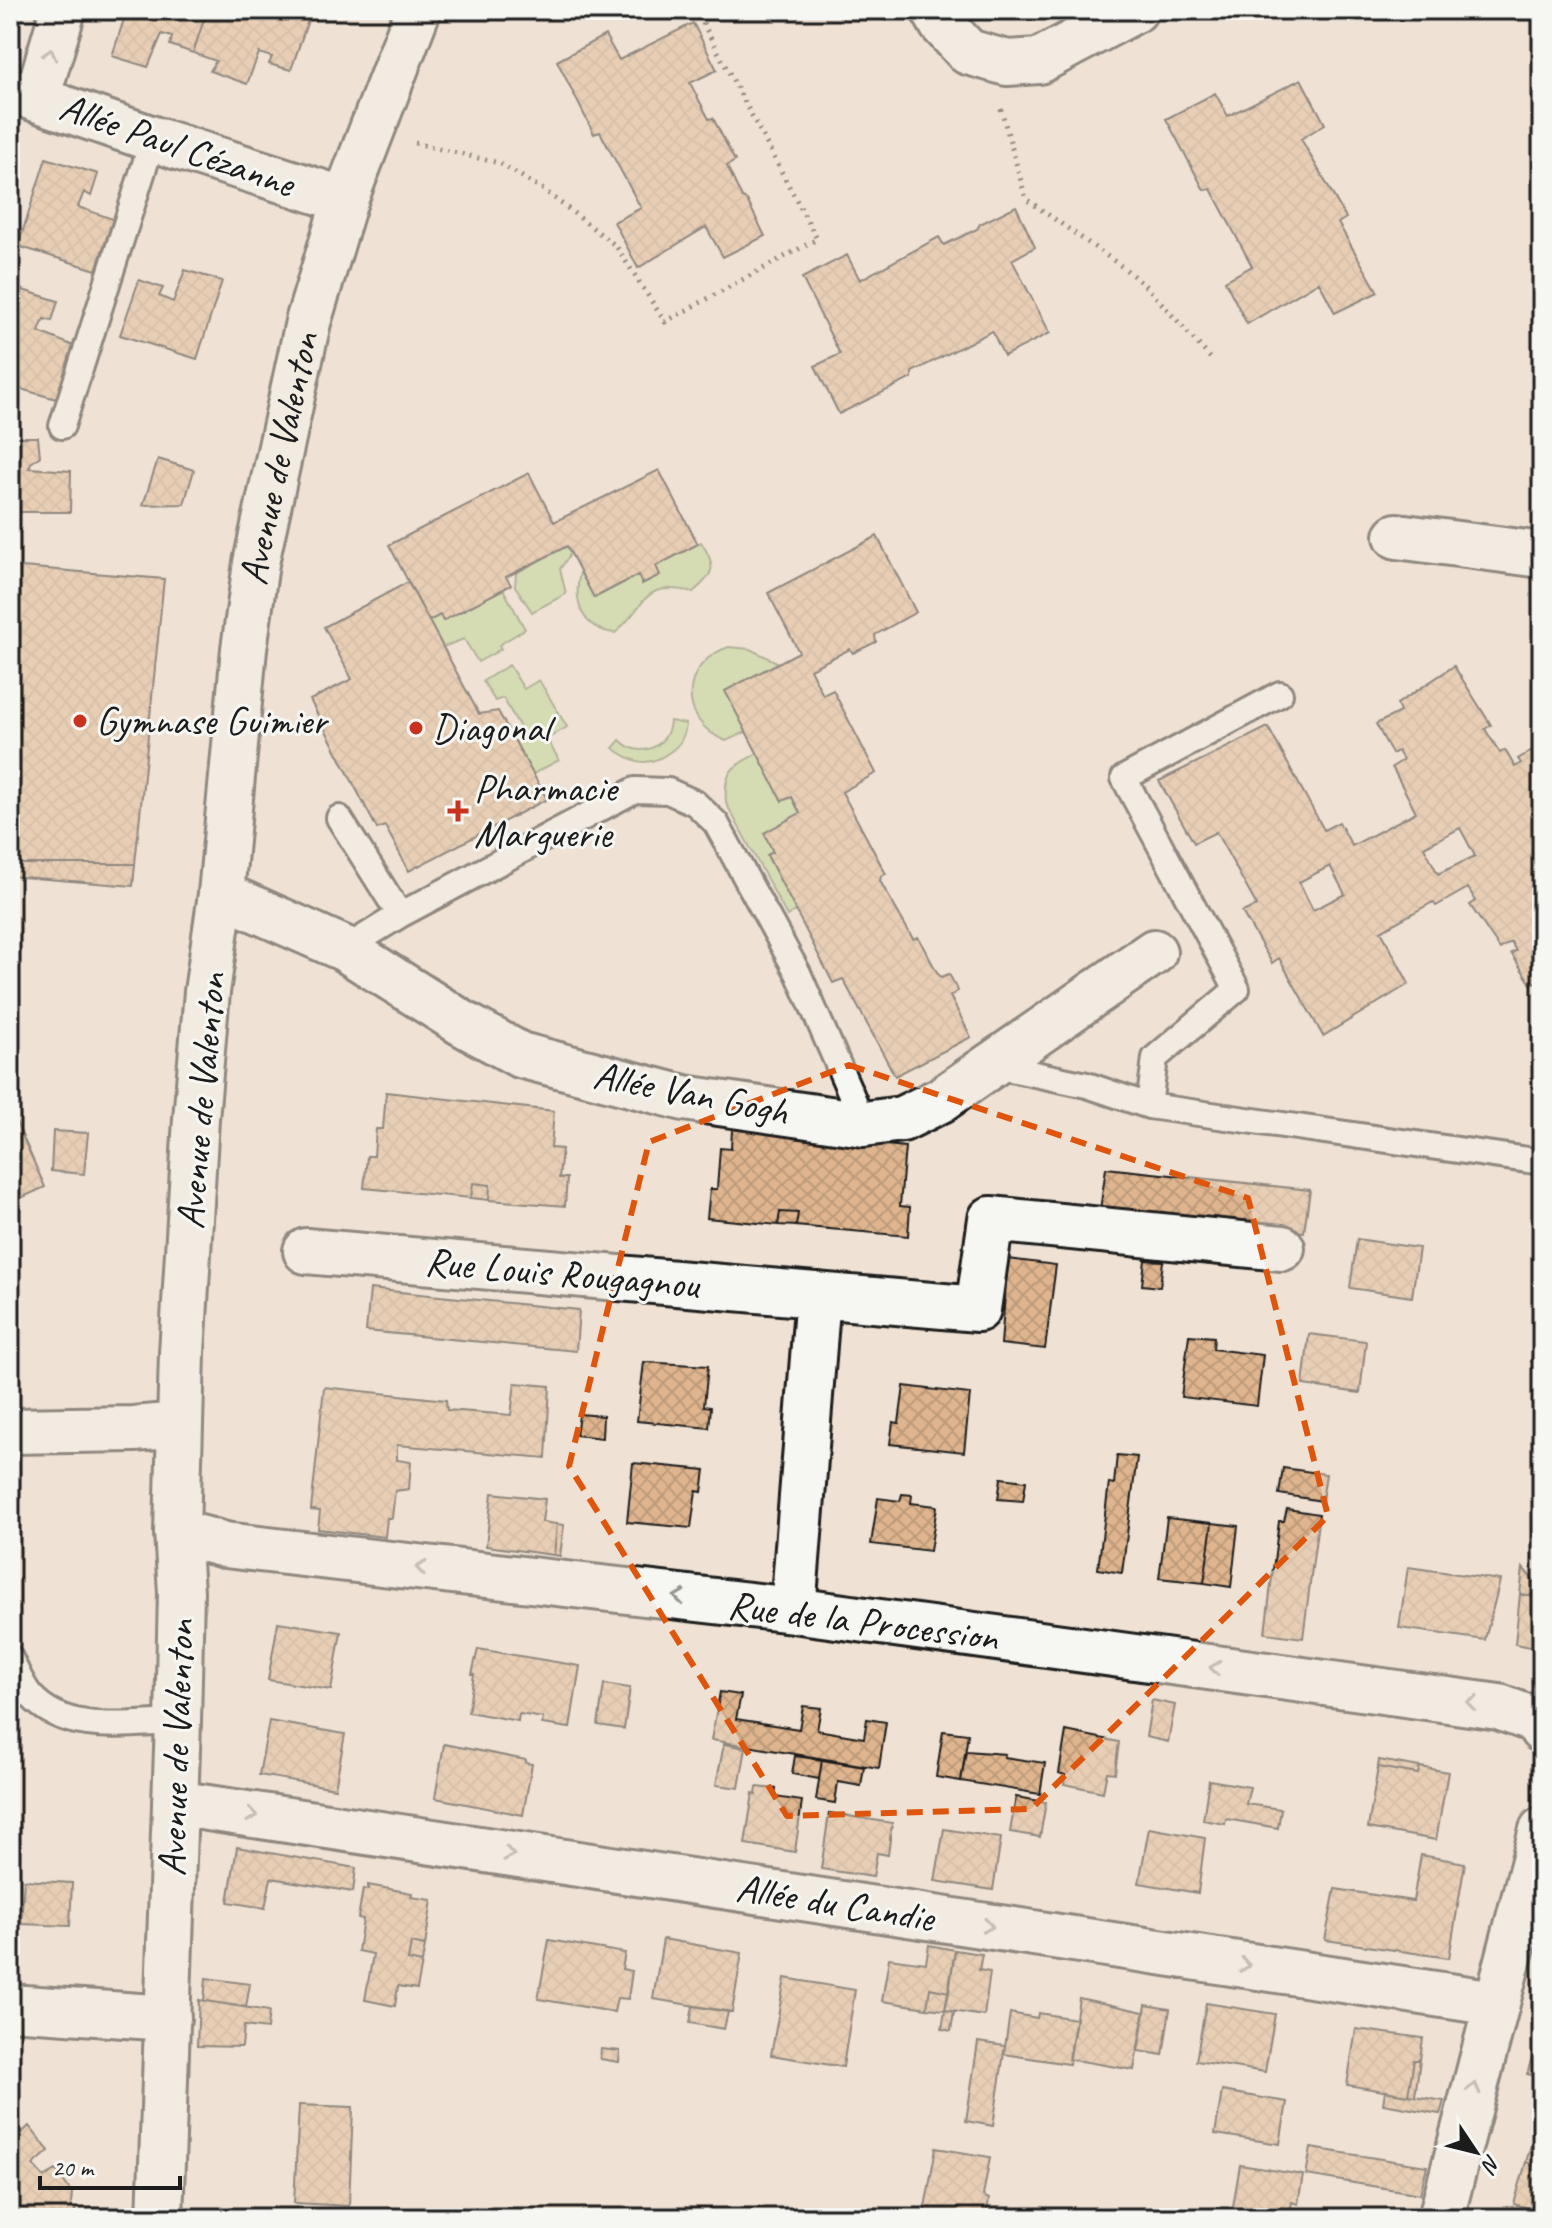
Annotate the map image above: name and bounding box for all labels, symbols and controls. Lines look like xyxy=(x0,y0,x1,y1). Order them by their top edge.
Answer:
one-way arrow xyxy=(41,47,57,61)
street label: Allée Paul Cézanne xyxy=(53,82,304,209)
street label: Avenue de Valenton xyxy=(228,327,330,588)
place label: Gymnase Guimier xyxy=(96,696,330,746)
place label: Diagonal xyxy=(432,703,556,753)
marker: Gymnase Guimier xyxy=(71,712,89,730)
marker: Diagonal xyxy=(407,719,425,737)
place label: Pharmacie Marguerie xyxy=(474,763,620,859)
marker: Pharmacie Marguerie xyxy=(449,802,467,820)
street label: Avenue de Valenton xyxy=(165,970,237,1231)
street label: Allée Van Gogh xyxy=(590,1050,793,1136)
street label: Rue Louis Rougagnou xyxy=(423,1236,703,1310)
one-way arrow xyxy=(414,1559,427,1576)
street label: Rue de la Procession xyxy=(725,1580,1002,1662)
one-way arrow xyxy=(672,1589,685,1606)
street label: Avenue de Valenton xyxy=(147,1618,205,1877)
one-way arrow xyxy=(1208,1660,1222,1677)
one-way arrow xyxy=(1465,1695,1479,1712)
one-way arrow xyxy=(246,1806,259,1823)
one-way arrow xyxy=(503,1845,516,1862)
street label: Allée du Candie xyxy=(733,1863,940,1944)
one-way arrow xyxy=(981,1917,995,1934)
one-way arrow xyxy=(1238,1956,1252,1973)
one-way arrow xyxy=(1464,2082,1481,2095)
north arrow xyxy=(1436,2112,1516,2192)
scale bar xyxy=(40,2140,180,2190)
text: N xyxy=(1474,2149,1507,2179)
text: 20 m xyxy=(52,2153,95,2183)

